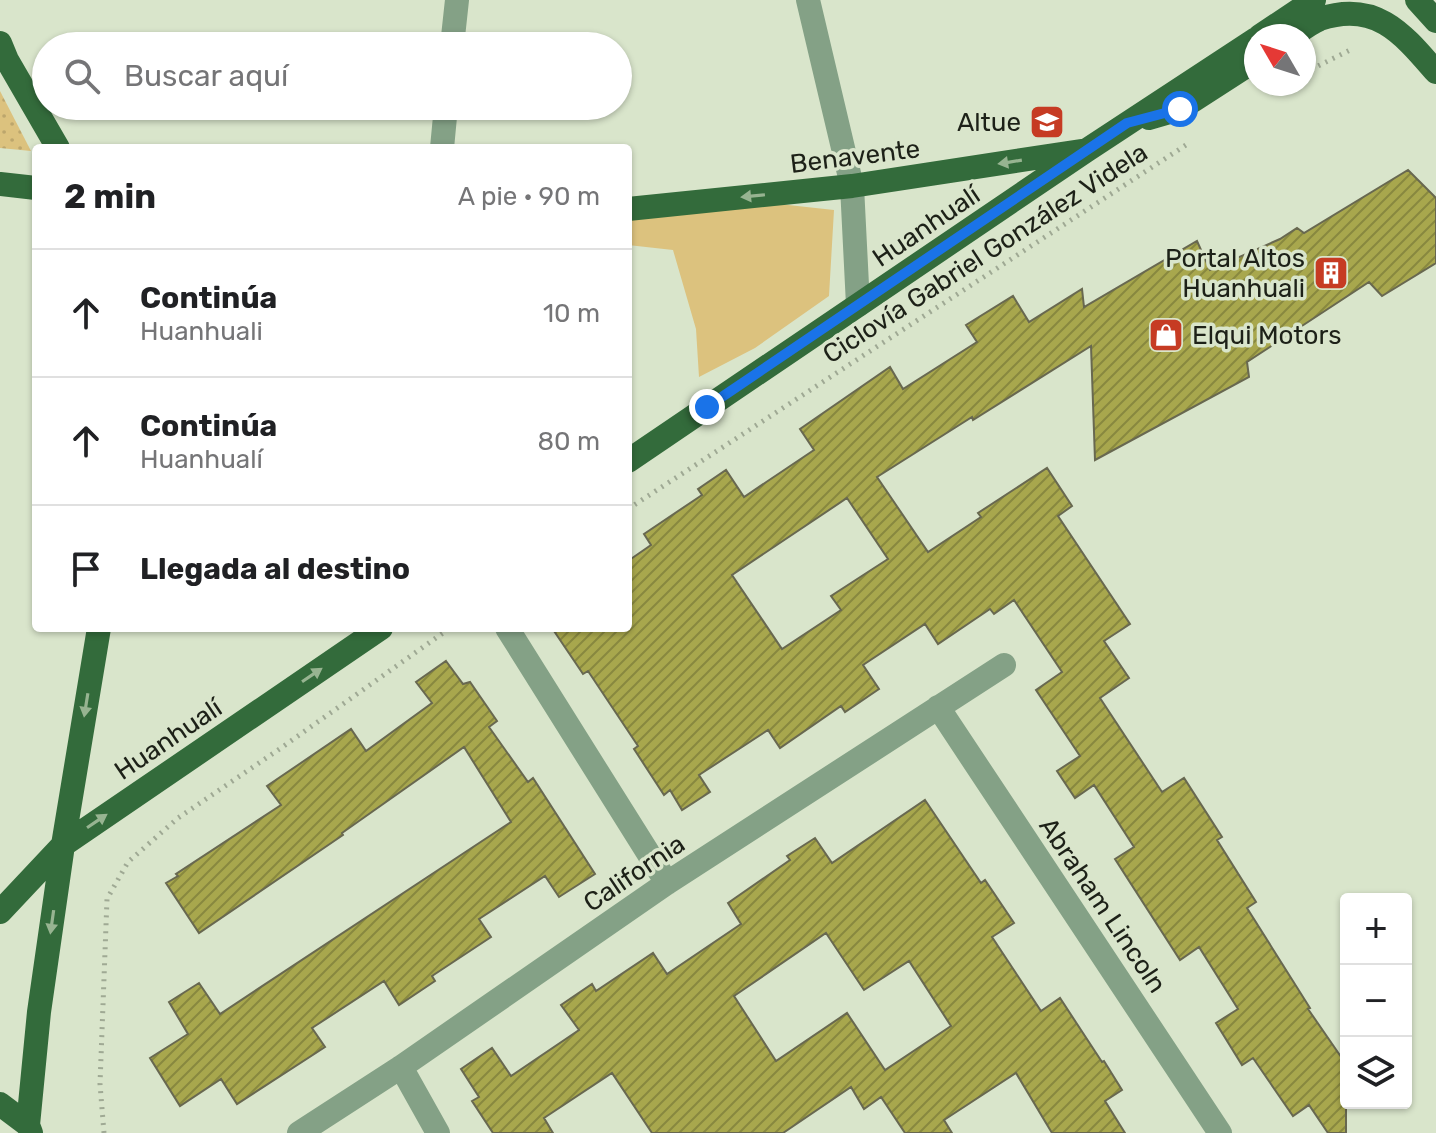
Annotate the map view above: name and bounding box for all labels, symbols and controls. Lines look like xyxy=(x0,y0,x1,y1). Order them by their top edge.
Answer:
north arrow xyxy=(1244,24,1316,96)
search box xyxy=(32,32,632,120)
icon: search xyxy=(60,54,104,98)
text: Buscar aquí xyxy=(124,58,288,94)
route start xyxy=(1162,91,1198,127)
school or university icon: Altue xyxy=(1028,103,1066,141)
place label: Altue xyxy=(957,107,1021,138)
street label: Benavente xyxy=(788,133,922,180)
street label: Ciclovía Gabriel González Videla xyxy=(817,137,1153,370)
one-way arrow xyxy=(997,156,1022,169)
text: 2 min xyxy=(64,176,156,217)
street label: Huanhualí xyxy=(867,178,987,274)
text: A pie · 90 m xyxy=(458,181,600,212)
one-way arrow xyxy=(740,190,765,203)
place label: Portal Altos Huanhuali xyxy=(1165,243,1305,304)
building icon: Portal Altos Huanhuali xyxy=(1312,254,1350,292)
text: Continúa xyxy=(140,280,277,316)
icon: ahead xyxy=(64,291,108,335)
text: 10 m xyxy=(543,298,600,329)
text: Huanhuali xyxy=(140,316,263,347)
shop icon: Elqui Motors xyxy=(1147,316,1185,354)
place label: Elqui Motors xyxy=(1192,320,1342,351)
route end xyxy=(689,389,725,425)
text: Continúa xyxy=(140,408,277,444)
icon: ahead xyxy=(64,419,108,463)
text: 80 m xyxy=(537,426,600,457)
text: Huanhualí xyxy=(140,444,263,475)
icon: arrive xyxy=(64,547,108,591)
text: Llegada al destino xyxy=(140,551,410,587)
one-way arrow xyxy=(301,668,323,683)
street label: Huanhualí xyxy=(109,691,229,787)
one-way arrow xyxy=(79,693,92,718)
street label: Abraham Lincoln xyxy=(1033,812,1173,999)
one-way arrow xyxy=(86,814,108,829)
street label: California xyxy=(578,828,691,918)
map controls xyxy=(1340,893,1412,1109)
button: + xyxy=(1340,893,1412,965)
one-way arrow xyxy=(45,910,58,935)
button: − xyxy=(1340,965,1412,1037)
button: layers xyxy=(1340,1037,1412,1109)

